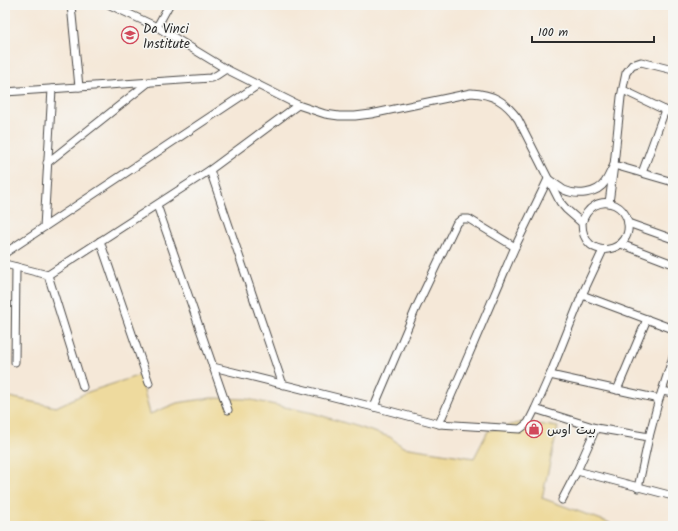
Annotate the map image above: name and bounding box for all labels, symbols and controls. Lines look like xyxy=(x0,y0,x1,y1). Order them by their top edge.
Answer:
scale bar xyxy=(532,18,654,44)
place label: Da Vinci Institute xyxy=(143,19,190,55)
text: 100 m xyxy=(538,23,569,42)
school or university icon: Da Vinci Institute xyxy=(120,25,140,45)
shop icon: بيت اوس xyxy=(524,419,544,439)
place label: بيت اوس xyxy=(547,420,596,441)

